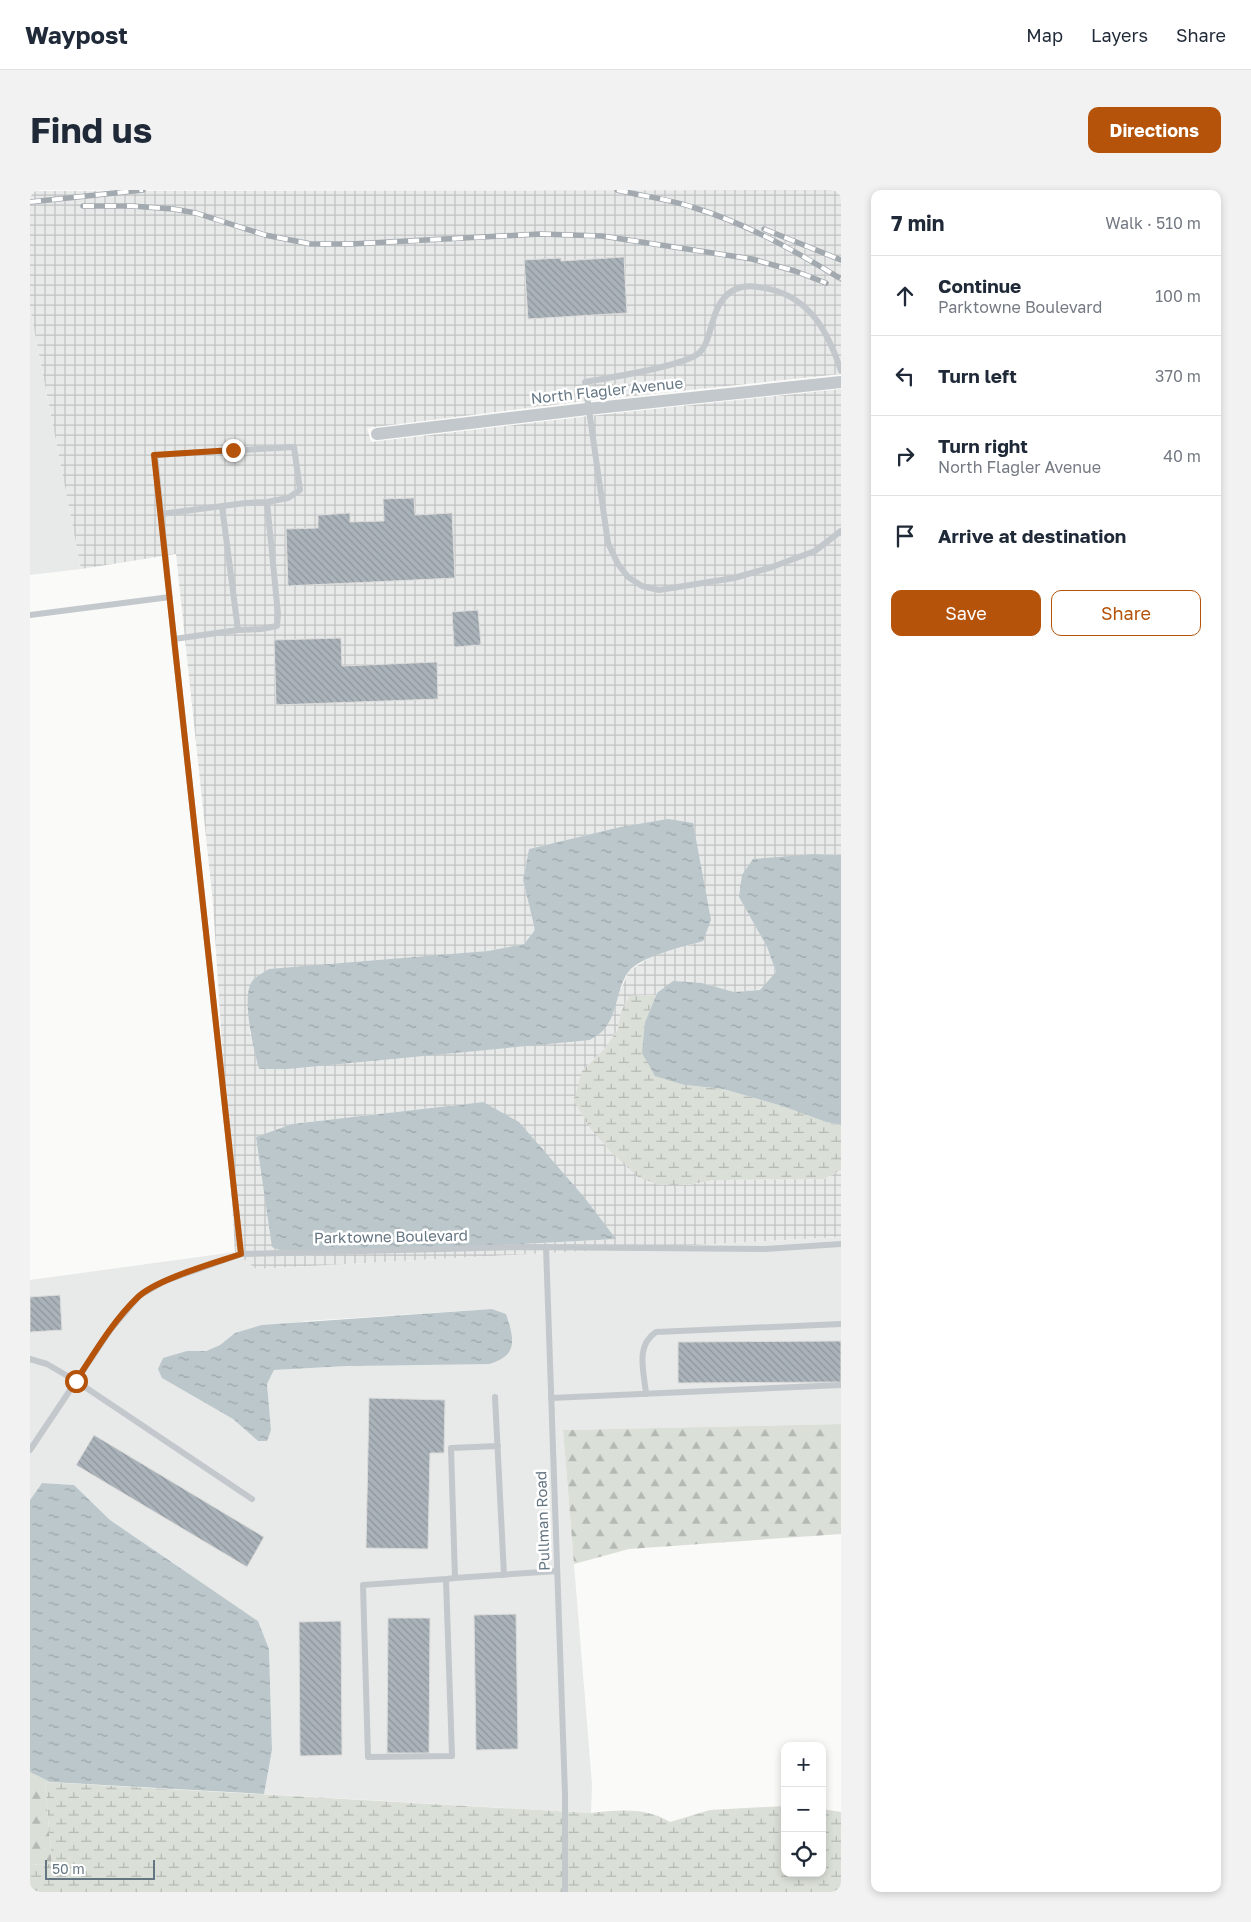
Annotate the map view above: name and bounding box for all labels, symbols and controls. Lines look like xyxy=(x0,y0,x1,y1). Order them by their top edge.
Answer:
text: Waypost xyxy=(25,20,128,49)
text: Map xyxy=(1026,24,1063,46)
text: Layers xyxy=(1091,24,1148,46)
text: Share xyxy=(1176,24,1226,46)
button: Directions xyxy=(1088,107,1221,153)
text: Find us xyxy=(30,109,152,151)
text: 7 min xyxy=(891,210,945,236)
text: Walk · 510 m xyxy=(1105,213,1201,233)
text: Continue xyxy=(938,274,1021,297)
icon: ahead xyxy=(891,282,919,310)
text: 100 m xyxy=(1155,286,1201,306)
text: Parktowne Boulevard xyxy=(938,297,1102,317)
icon: left xyxy=(891,362,919,390)
text: Turn left xyxy=(938,364,1017,387)
text: 370 m xyxy=(1155,366,1201,386)
street label: North Flagler Avenue xyxy=(530,373,684,407)
text: Turn right xyxy=(938,434,1028,457)
route end xyxy=(222,439,245,462)
icon: right xyxy=(891,442,919,470)
text: 40 m xyxy=(1163,446,1201,466)
text: North Flagler Avenue xyxy=(938,457,1101,477)
icon: arrive xyxy=(891,522,919,550)
text: Arrive at destination xyxy=(938,524,1126,547)
button: Save xyxy=(891,590,1041,636)
button: Share xyxy=(1051,590,1201,636)
street label: Parktowne Boulevard xyxy=(314,1226,468,1246)
route start xyxy=(65,1370,88,1393)
street label: Pullman Road xyxy=(531,1471,553,1571)
map controls xyxy=(781,1742,826,1877)
button: + xyxy=(781,1742,826,1787)
button: − xyxy=(781,1787,826,1832)
button: locate xyxy=(781,1832,826,1877)
scale bar xyxy=(45,1857,155,1880)
text: 50 m xyxy=(52,1860,85,1877)

